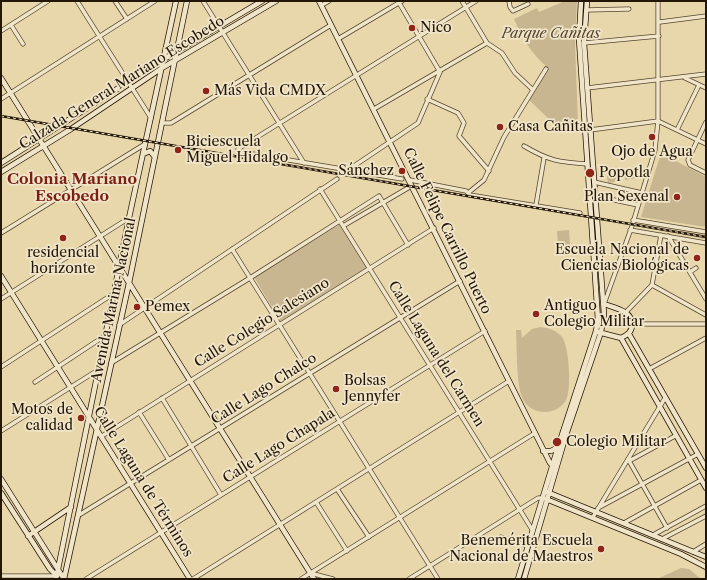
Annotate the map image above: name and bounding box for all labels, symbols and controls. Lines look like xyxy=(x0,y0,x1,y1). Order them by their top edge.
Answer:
street label: Calzada General Mariano Escobedo xyxy=(16,13,228,153)
place label: Nico xyxy=(420,20,452,36)
marker: Nico xyxy=(407,23,417,33)
park label: Parque Cañitas xyxy=(502,26,600,42)
place label: Más Vida CMDX xyxy=(214,83,326,99)
marker: Más Vida CMDX xyxy=(201,86,211,96)
place label: Casa Cañitas xyxy=(508,119,593,135)
marker: Casa Cañitas xyxy=(495,122,505,132)
marker: Ojo de Agua xyxy=(647,132,657,142)
place label: Biciescuela Miguel Hidalgo xyxy=(186,134,288,166)
place label: Ojo de Agua xyxy=(611,144,693,160)
marker: Biciescuela Miguel Hidalgo xyxy=(173,145,183,155)
street label: Calle Felipe Carrillo Puerto xyxy=(399,145,495,317)
place label: Sánchez xyxy=(338,163,394,179)
place label: Popotla xyxy=(599,165,650,181)
marker: Sánchez xyxy=(397,166,407,176)
marker: Popotla xyxy=(584,167,596,179)
district label: Colonia Mariano Escobedo xyxy=(7,171,137,206)
place label: Plan Sexenal xyxy=(584,189,669,205)
marker: Plan Sexenal xyxy=(672,192,682,202)
street label: Avenida Marina Nacional xyxy=(88,216,140,384)
marker: residencial horizonte xyxy=(58,233,68,243)
place label: Escuela Nacional de Ciencias Biológicas xyxy=(555,242,689,274)
place label: residencial horizonte xyxy=(27,245,99,278)
marker: Escuela Nacional de Ciencias Biológicas xyxy=(692,253,702,263)
street label: Calle Colegio Salesiano xyxy=(191,274,333,372)
street label: Calle Laguna del Carmen xyxy=(384,278,488,430)
place label: Antiguo Colegio Militar xyxy=(544,298,644,330)
place label: Pemex xyxy=(145,299,190,315)
marker: Pemex xyxy=(132,302,142,312)
marker: Antiguo Colegio Militar xyxy=(531,309,541,319)
street label: Calle Lago Chalco xyxy=(208,350,320,428)
place label: Bolsas Jennyfer xyxy=(344,373,400,406)
marker: Bolsas Jennyfer xyxy=(331,384,341,394)
place label: Motos de calidad xyxy=(11,402,73,434)
street label: Calle Laguna de Términos xyxy=(90,404,196,560)
street label: Calle Lago Chapala xyxy=(220,405,338,487)
marker: Motos de calidad xyxy=(76,413,86,423)
place label: Colegio Militar xyxy=(566,434,666,450)
marker: Colegio Militar xyxy=(551,436,563,448)
place label: Benemérita Escuela Nacional de Maestros xyxy=(449,533,593,566)
marker: Benemérita Escuela Nacional de Maestros xyxy=(596,544,606,554)

